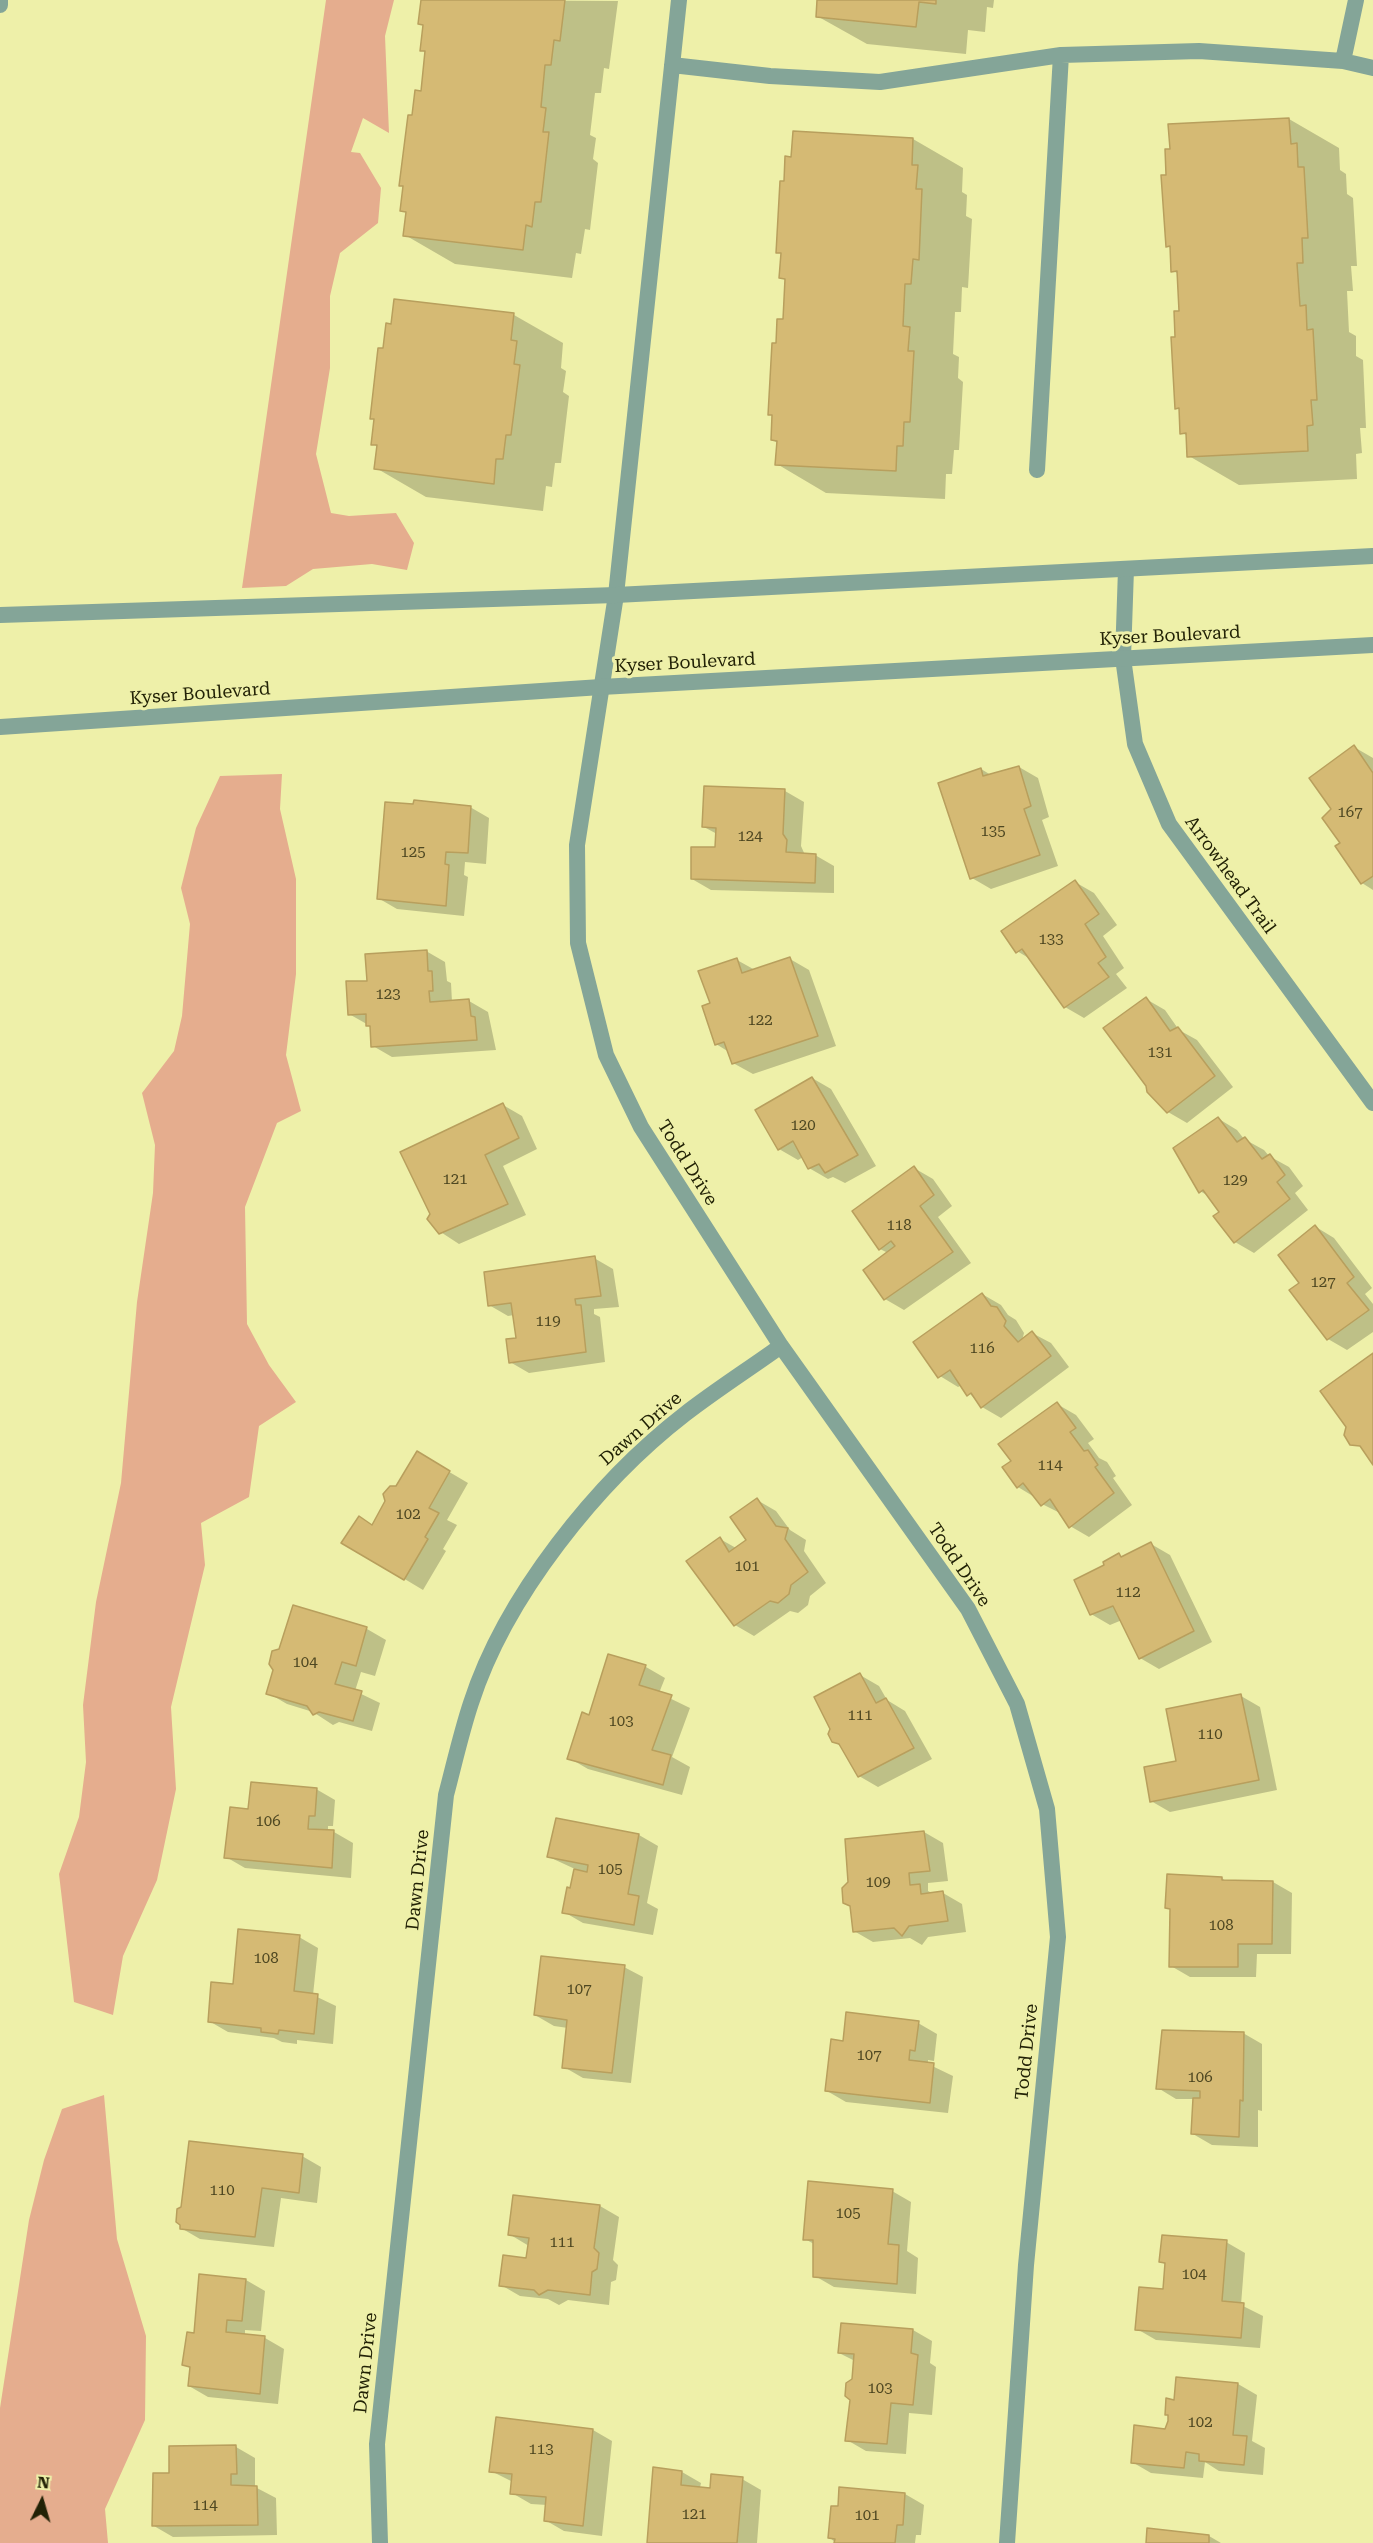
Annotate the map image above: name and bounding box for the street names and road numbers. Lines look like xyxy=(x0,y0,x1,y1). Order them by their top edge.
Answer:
street label: Kyser Boulevard xyxy=(1099,622,1241,650)
street label: Kyser Boulevard xyxy=(614,649,756,677)
street label: Kyser Boulevard xyxy=(129,678,271,710)
street label: Arrowhead Trail xyxy=(1180,812,1280,938)
street label: Todd Drive xyxy=(652,1116,722,1210)
street label: Dawn Drive xyxy=(596,1388,686,1470)
street label: Todd Drive xyxy=(923,1519,995,1611)
street label: Dawn Drive xyxy=(402,1828,434,1932)
street label: Todd Drive xyxy=(1011,2003,1043,2101)
street label: Dawn Drive xyxy=(350,2311,382,2415)

